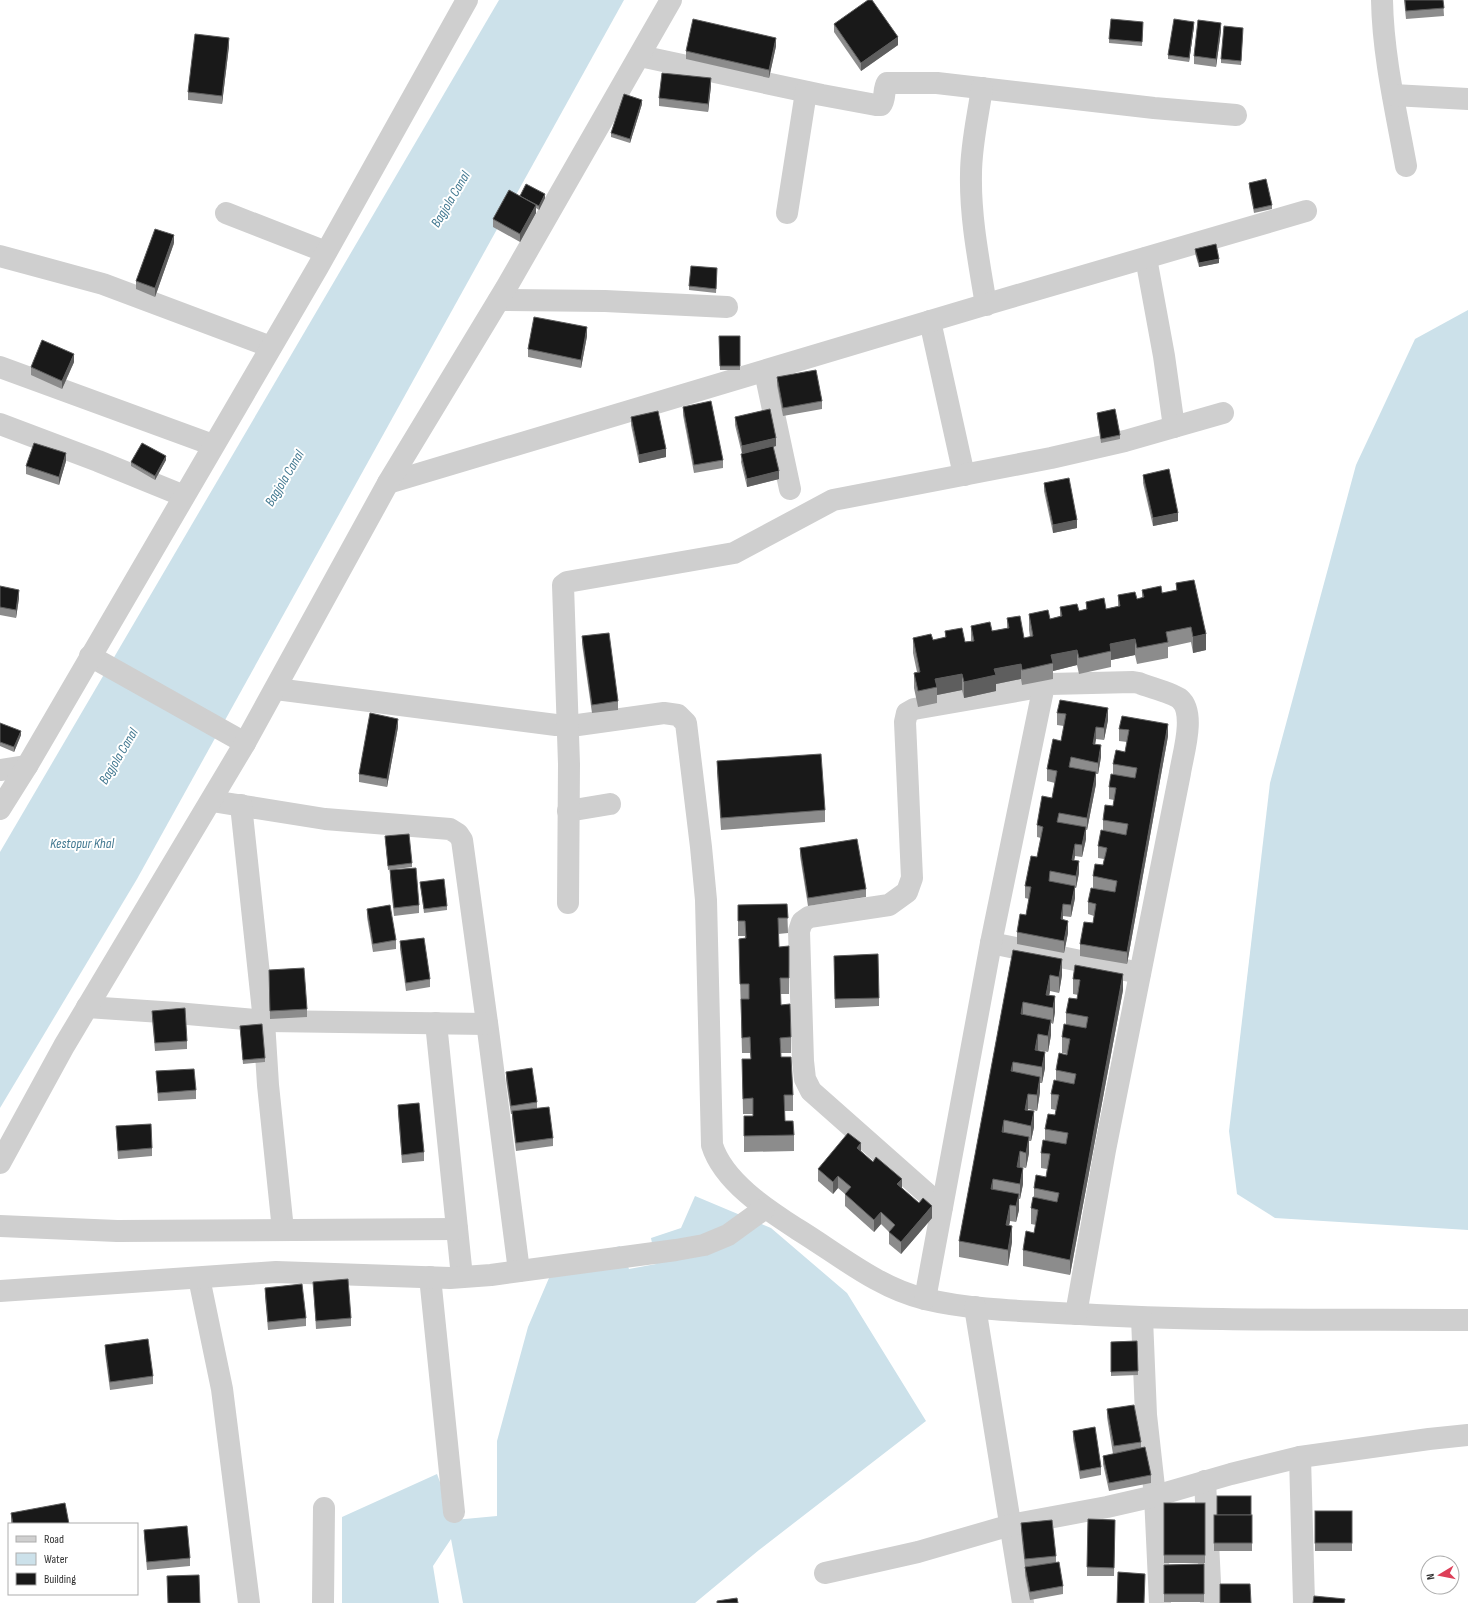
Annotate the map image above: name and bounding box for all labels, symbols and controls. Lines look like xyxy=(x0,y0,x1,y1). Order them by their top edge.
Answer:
water label: Bagjola Canal xyxy=(427,168,474,230)
water label: Bagjola Canal xyxy=(261,447,308,509)
water label: Bagjola Canal xyxy=(95,725,142,787)
water label: Kestopur Khal xyxy=(50,835,114,852)
legend xyxy=(8,1523,138,1595)
text: Road xyxy=(44,1532,64,1547)
text: Water xyxy=(44,1552,68,1567)
north arrow xyxy=(1420,1555,1460,1595)
text: Building xyxy=(44,1572,76,1587)
text: N xyxy=(1424,1573,1438,1581)

